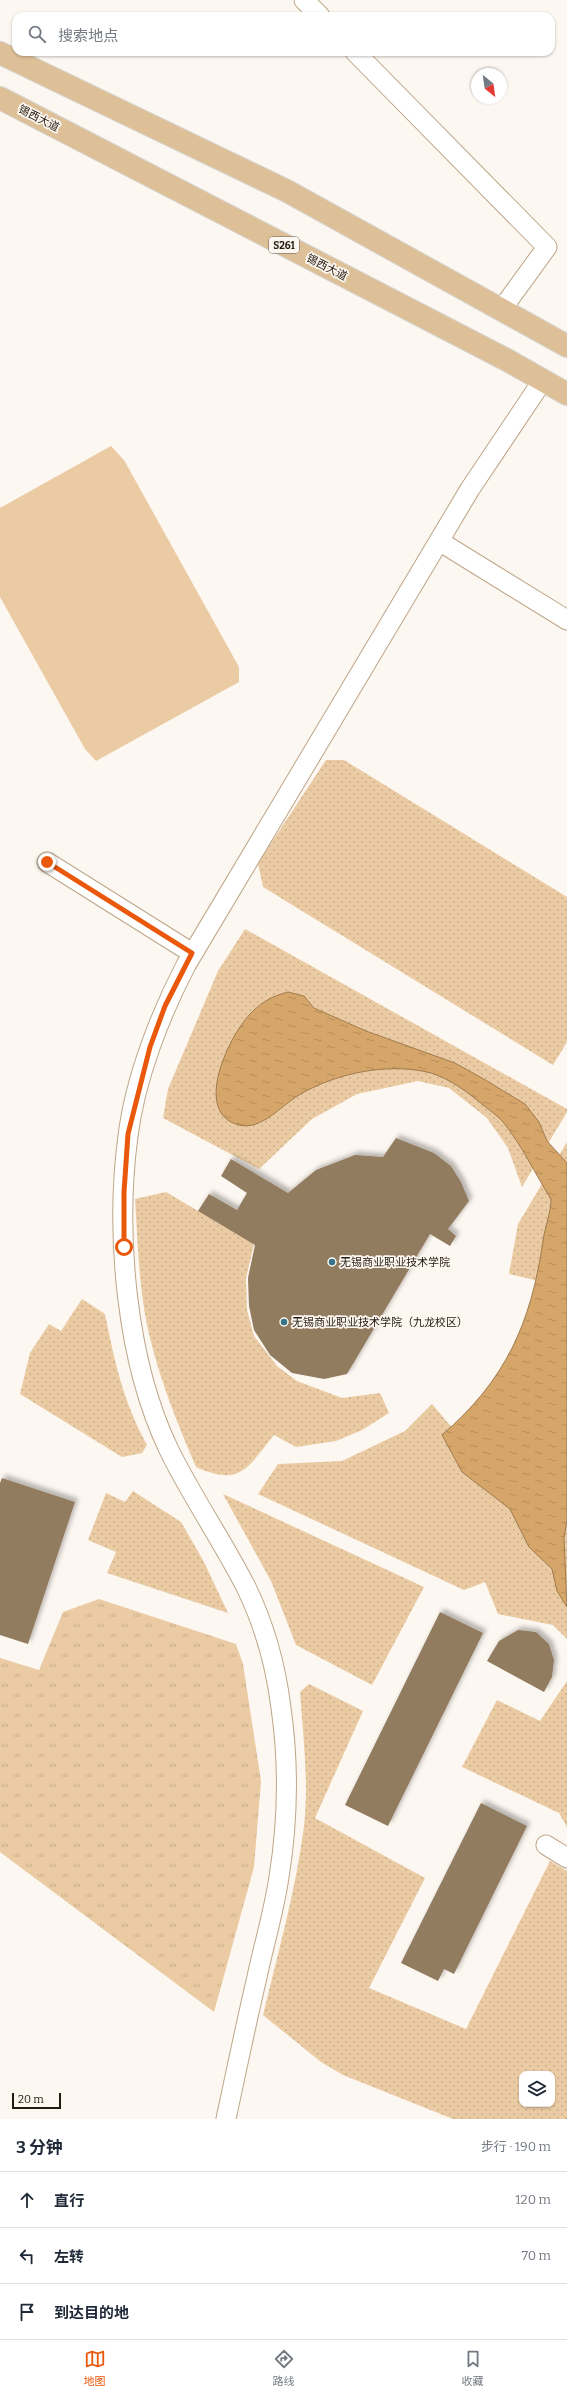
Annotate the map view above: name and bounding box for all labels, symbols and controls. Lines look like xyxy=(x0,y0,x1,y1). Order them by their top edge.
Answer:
search box xyxy=(12,12,555,56)
icon: search xyxy=(26,23,48,45)
text: 搜索地点 xyxy=(58,27,118,45)
north arrow xyxy=(471,68,507,104)
street label: 锡西大道 xyxy=(16,103,61,134)
road number: S261 xyxy=(269,237,299,253)
street label: 锡西大道 xyxy=(304,252,349,283)
route end xyxy=(38,853,56,871)
route start xyxy=(115,1238,133,1256)
place label: 无锡商业职业技术学院 xyxy=(340,1256,450,1269)
marker: 无锡商业职业技术学院 xyxy=(327,1257,337,1267)
place label: 无锡商业职业技术学院（九龙校区） xyxy=(292,1316,468,1329)
marker: 无锡商业职业技术学院（九龙校区） xyxy=(279,1317,289,1327)
map controls xyxy=(519,2071,555,2107)
button: layers xyxy=(519,2071,555,2107)
scale bar xyxy=(12,2091,61,2110)
text: 20 m xyxy=(18,2093,44,2106)
text: 3 分钟 xyxy=(16,2137,63,2158)
text: 步行 · 190 m xyxy=(481,2139,551,2154)
icon: ahead xyxy=(16,2189,38,2211)
text: 直行 xyxy=(54,2192,84,2210)
text: 120 m xyxy=(515,2192,551,2207)
icon: left xyxy=(16,2245,38,2267)
text: 左转 xyxy=(54,2248,84,2266)
text: 70 m xyxy=(521,2248,551,2263)
icon: arrive xyxy=(16,2301,38,2323)
text: 到达目的地 xyxy=(54,2304,129,2322)
tab: 地图 xyxy=(84,2348,106,2388)
tab: 路线 xyxy=(273,2348,295,2388)
tab: 收藏 xyxy=(462,2348,484,2388)

